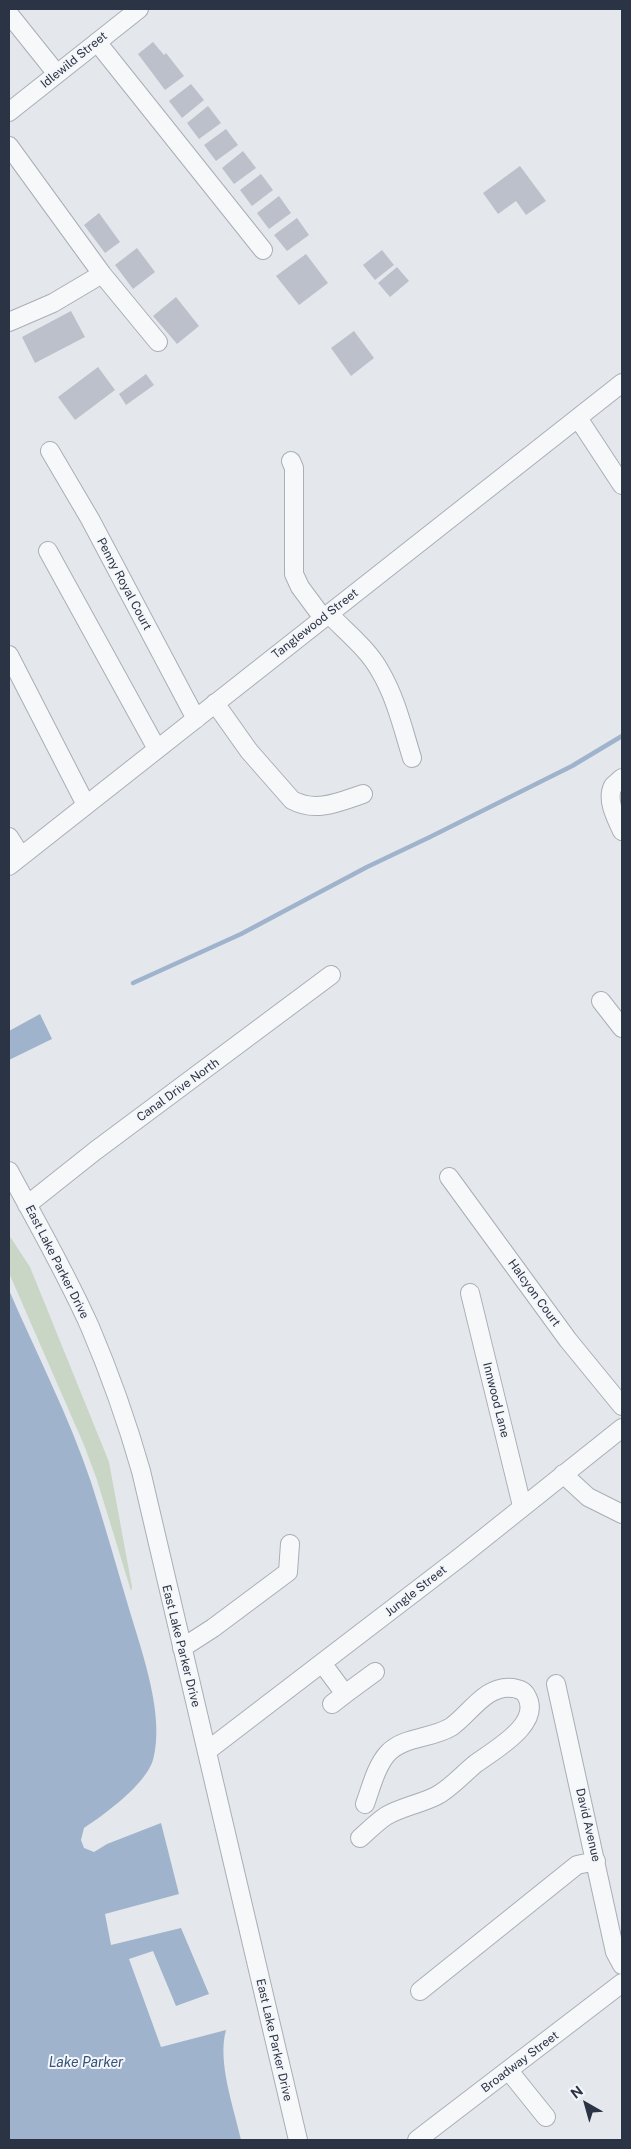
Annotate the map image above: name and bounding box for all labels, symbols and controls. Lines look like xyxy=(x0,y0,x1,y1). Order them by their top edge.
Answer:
street label: Idlewild Street xyxy=(38,29,110,91)
street label: Penny Royal Court xyxy=(94,535,154,633)
street label: Tanglewood Street xyxy=(269,586,361,662)
street label: Canal Drive North xyxy=(134,1055,222,1125)
street label: East Lake Parker Drive xyxy=(22,1203,92,1321)
street label: Halcyon Court xyxy=(505,1257,563,1329)
street label: Innwood Lane xyxy=(480,1361,512,1439)
street label: Jungle Street xyxy=(382,1562,450,1620)
street label: East Lake Parker Drive xyxy=(159,1583,203,1709)
street label: David Avenue xyxy=(573,1787,603,1863)
street label: East Lake Parker Drive xyxy=(253,1977,295,2103)
street label: Broadway Street xyxy=(478,2028,562,2096)
water label: Lake Parker xyxy=(49,2055,123,2071)
north arrow xyxy=(561,2079,611,2129)
text: N xyxy=(568,2083,586,2102)

